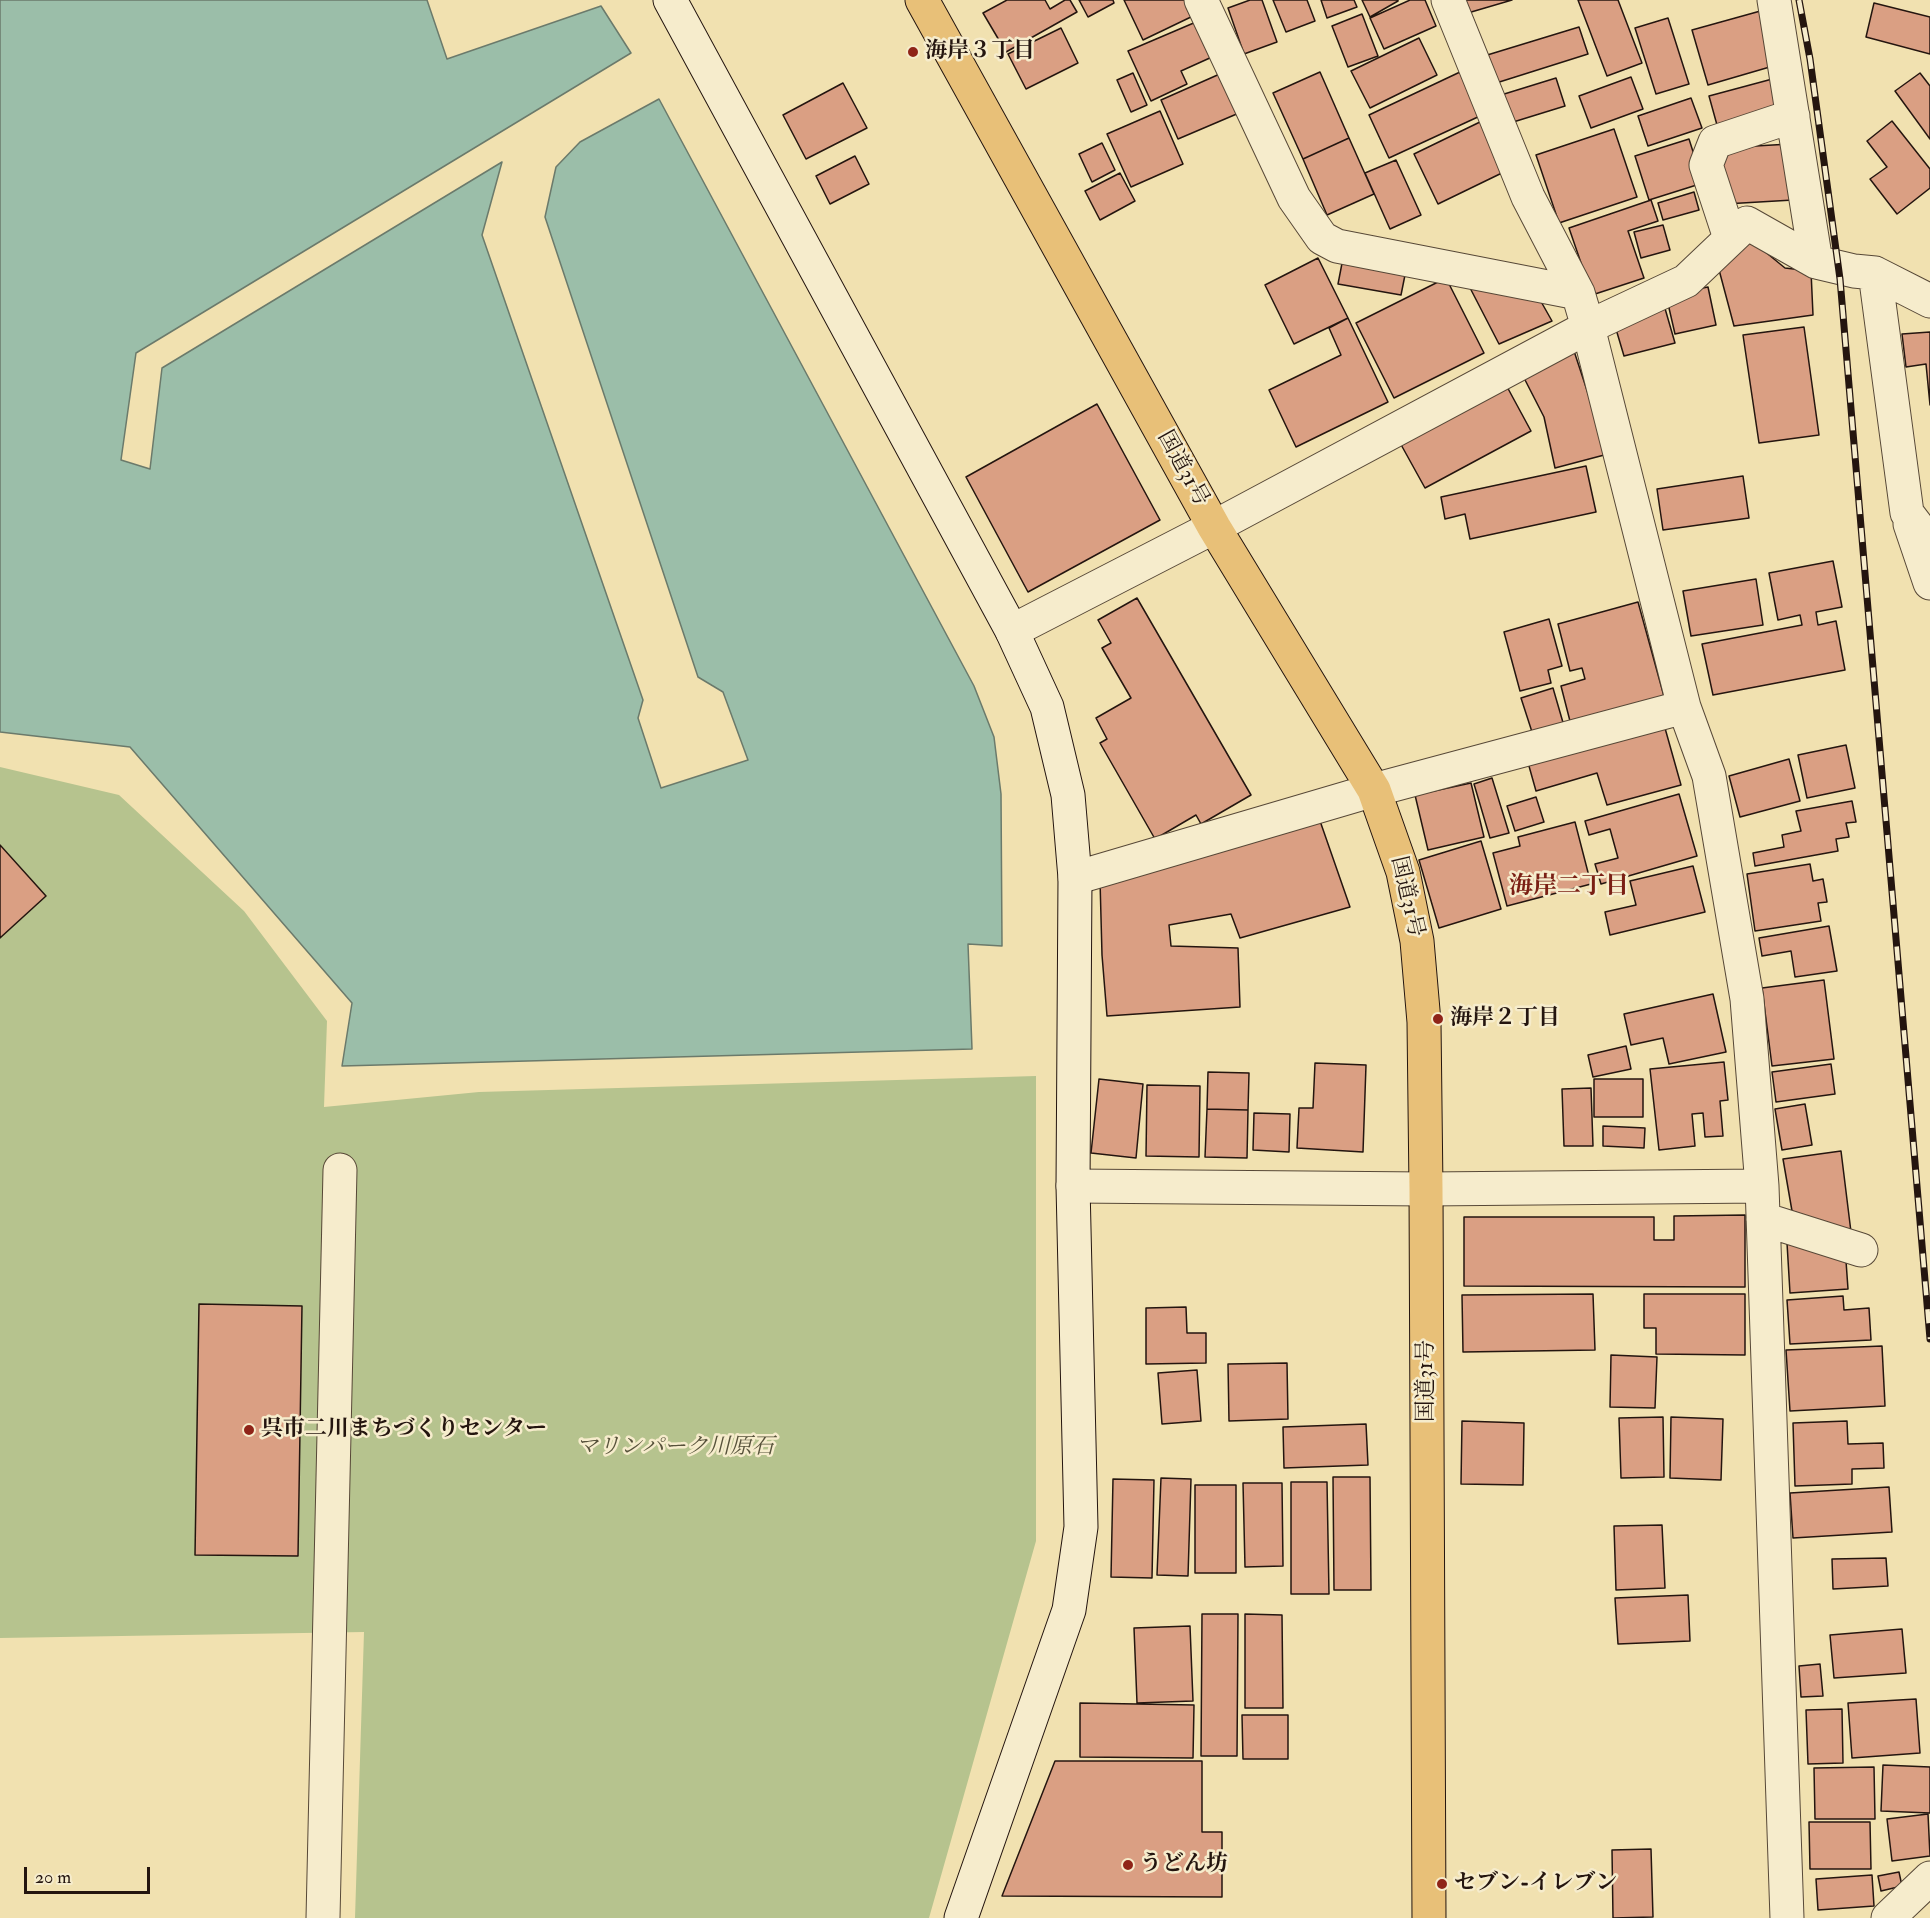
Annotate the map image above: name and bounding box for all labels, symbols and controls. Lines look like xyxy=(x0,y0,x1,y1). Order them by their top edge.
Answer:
place label: 海岸３丁目 xyxy=(925,39,1035,65)
marker: 海岸３丁目 xyxy=(906,45,920,59)
street label: 国道31号 xyxy=(1151,427,1213,511)
street label: 国道31号 xyxy=(1384,854,1428,940)
district label: 海岸二丁目 xyxy=(1509,874,1629,902)
place label: 海岸２丁目 xyxy=(1450,1006,1560,1032)
marker: 海岸２丁目 xyxy=(1431,1012,1445,1026)
street label: 国道31号 xyxy=(1414,1340,1440,1422)
place label: 呉市二川まちづくりセンター xyxy=(261,1417,547,1443)
marker: 呉市二川まちづくりセンター xyxy=(242,1423,256,1437)
park label: マリンパーク川原石 xyxy=(576,1435,774,1461)
place label: うどん坊 xyxy=(1140,1852,1228,1878)
scale bar xyxy=(27,1855,153,1893)
marker: うどん坊 xyxy=(1121,1858,1135,1872)
text: 20 m xyxy=(35,1866,71,1889)
place label: セブン-イレブン xyxy=(1454,1871,1617,1897)
marker: セブン-イレブン xyxy=(1435,1877,1449,1891)

